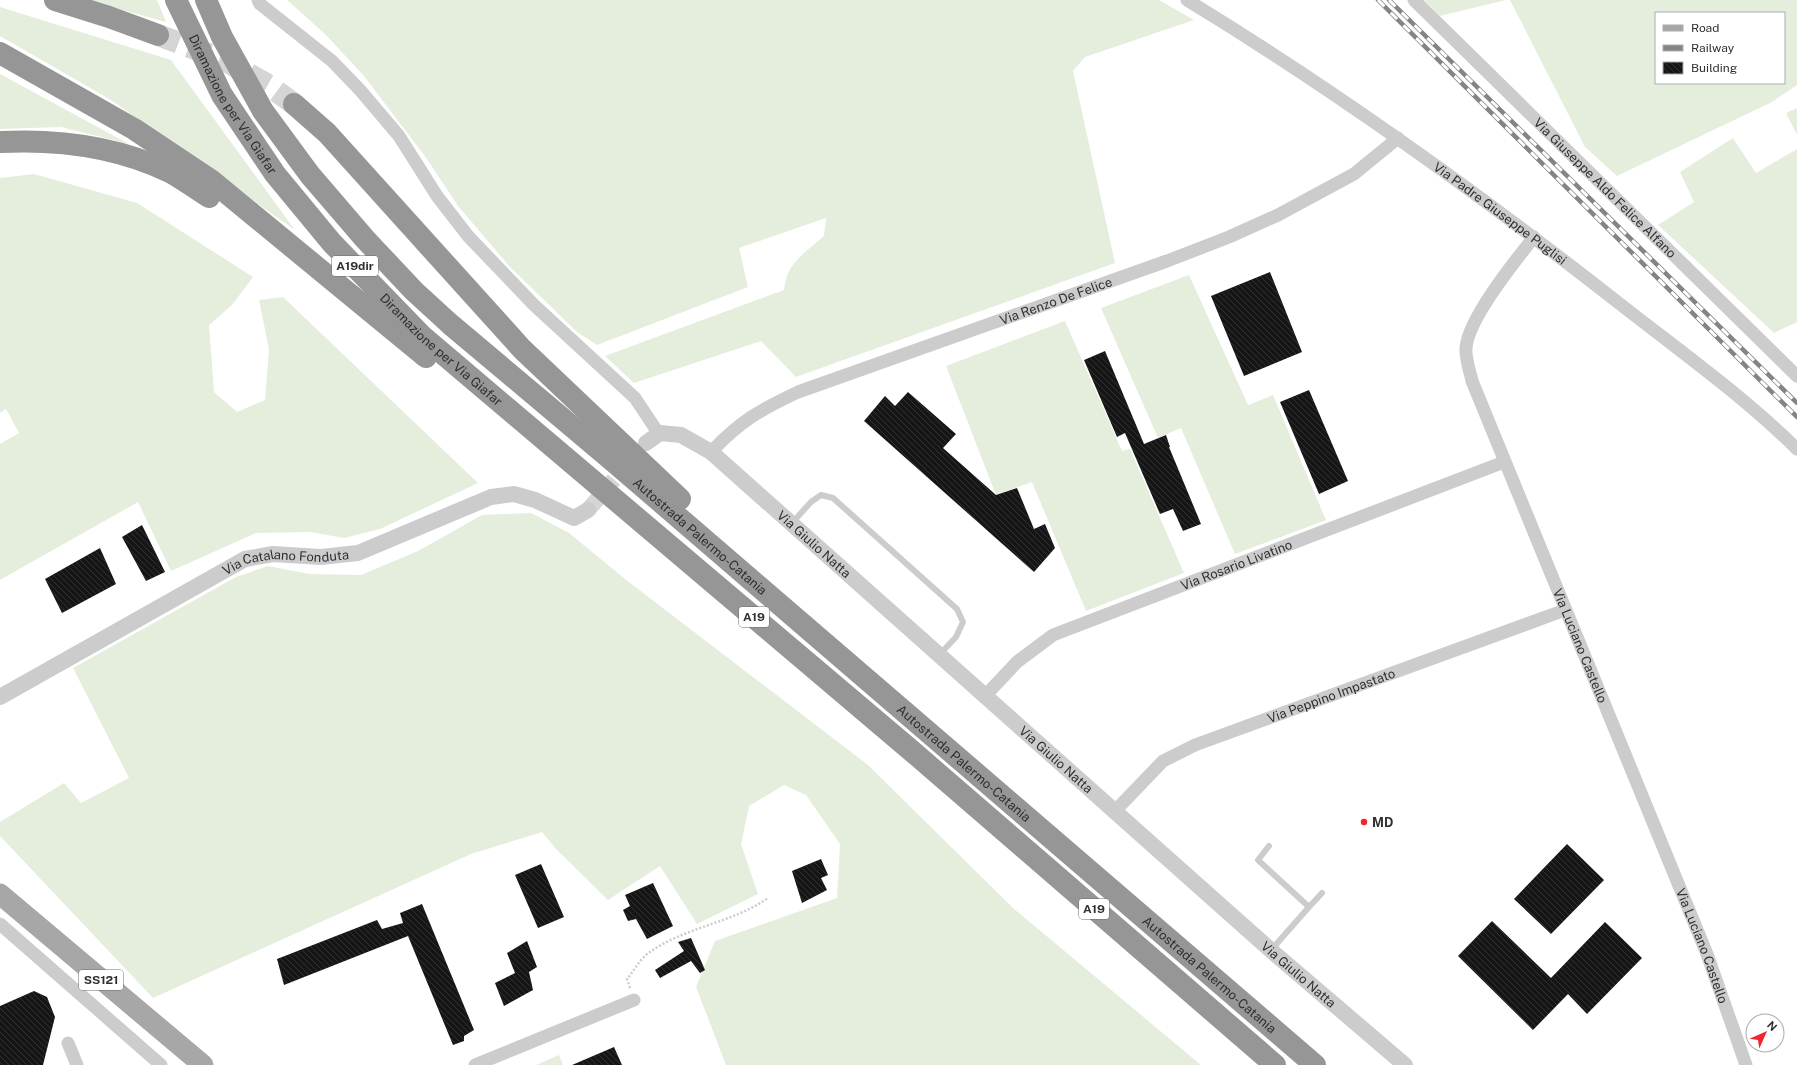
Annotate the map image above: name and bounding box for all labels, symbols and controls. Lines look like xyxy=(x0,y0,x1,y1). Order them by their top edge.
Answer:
legend xyxy=(1655,12,1785,84)
text: Road xyxy=(1691,21,1719,35)
street label: Diramazione per Via Giafar xyxy=(186,32,280,177)
text: Railway xyxy=(1691,41,1735,55)
text: Building xyxy=(1691,61,1737,75)
street label: Via Giuseppe Aldo Felice Alfano xyxy=(1531,115,1679,261)
street label: Via Padre Giuseppe Puglisi xyxy=(1430,159,1569,268)
road number: A19dir xyxy=(332,256,378,276)
street label: Via Renzo De Felice xyxy=(998,274,1114,328)
street label: Diramazione per Via Giafar xyxy=(377,290,506,409)
street label: Autostrada Palermo-Catania xyxy=(630,475,770,598)
street label: Via Giulio Natta xyxy=(774,508,854,581)
street label: Via Rosario Livatino xyxy=(1179,537,1294,593)
street label: Via Catalano Fonduta xyxy=(220,547,350,578)
street label: Via Luciano Castello xyxy=(1550,586,1610,705)
road number: A19 xyxy=(739,607,769,627)
street label: Via Peppino Impastato xyxy=(1265,666,1397,726)
street label: Autostrada Palermo-Catania xyxy=(894,702,1034,825)
street label: Via Giulio Natta xyxy=(1016,723,1096,796)
place label: MD xyxy=(1372,815,1393,830)
marker: MD xyxy=(1359,817,1369,827)
street label: Via Luciano Castello xyxy=(1673,886,1731,1005)
road number: A19 xyxy=(1079,899,1109,919)
street label: Autostrada Palermo-Catania xyxy=(1139,913,1279,1036)
street label: Via Giulio Natta xyxy=(1258,938,1339,1011)
road number: SS121 xyxy=(79,970,123,990)
north arrow xyxy=(1745,1013,1785,1053)
text: N xyxy=(1765,1019,1779,1033)

